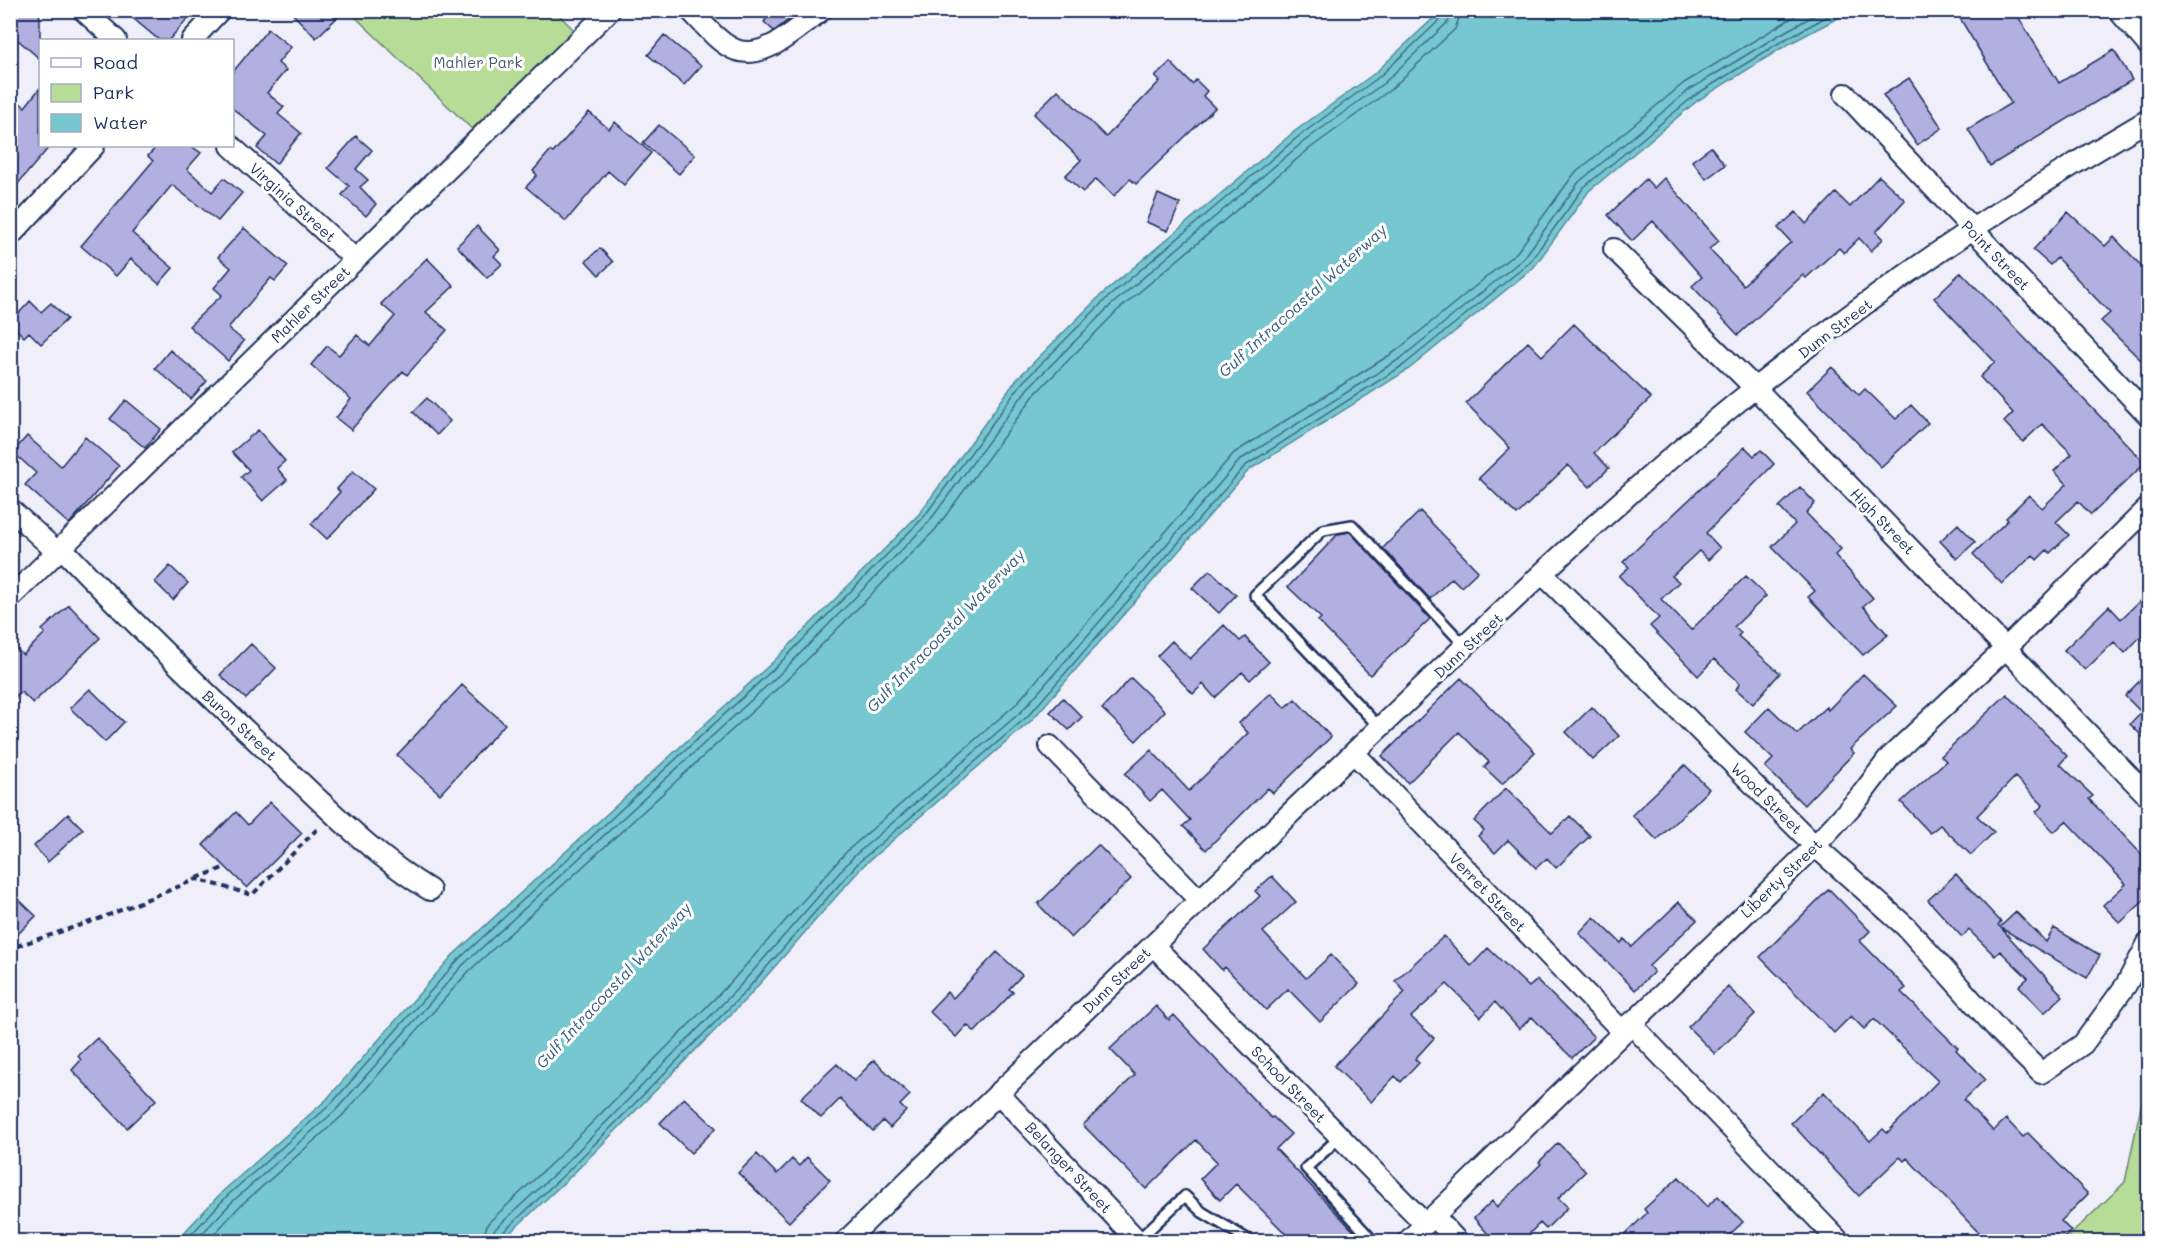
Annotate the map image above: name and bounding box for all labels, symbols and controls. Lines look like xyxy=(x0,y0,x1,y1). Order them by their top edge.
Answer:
legend xyxy=(39,39,234,147)
text: Road xyxy=(93,50,138,74)
park label: Mahler Park xyxy=(433,52,523,72)
text: Park xyxy=(93,80,134,104)
text: Water xyxy=(93,110,148,134)
street label: Virginia Street xyxy=(245,158,341,246)
street label: Point Street xyxy=(1958,216,2034,294)
water label: Gulf Intracoastal Waterway xyxy=(1213,218,1391,381)
street label: Mahler Street xyxy=(266,261,354,347)
street label: Dunn Street xyxy=(1794,294,1876,362)
street label: High Street xyxy=(1846,483,1920,559)
water label: Gulf Intracoastal Waterway xyxy=(861,543,1029,716)
street label: Dunn Street xyxy=(1429,608,1507,682)
street label: Buron Street xyxy=(199,685,281,765)
street label: Wood Street xyxy=(1727,758,1807,838)
street label: Liberty Street xyxy=(1736,834,1826,922)
street label: Verret Street xyxy=(1445,848,1531,936)
water label: Gulf Intracoastal Waterway xyxy=(531,897,696,1072)
street label: Dunn Street xyxy=(1078,942,1154,1018)
street label: School Street xyxy=(1247,1041,1331,1127)
street label: Belanger Street xyxy=(1021,1117,1117,1217)

